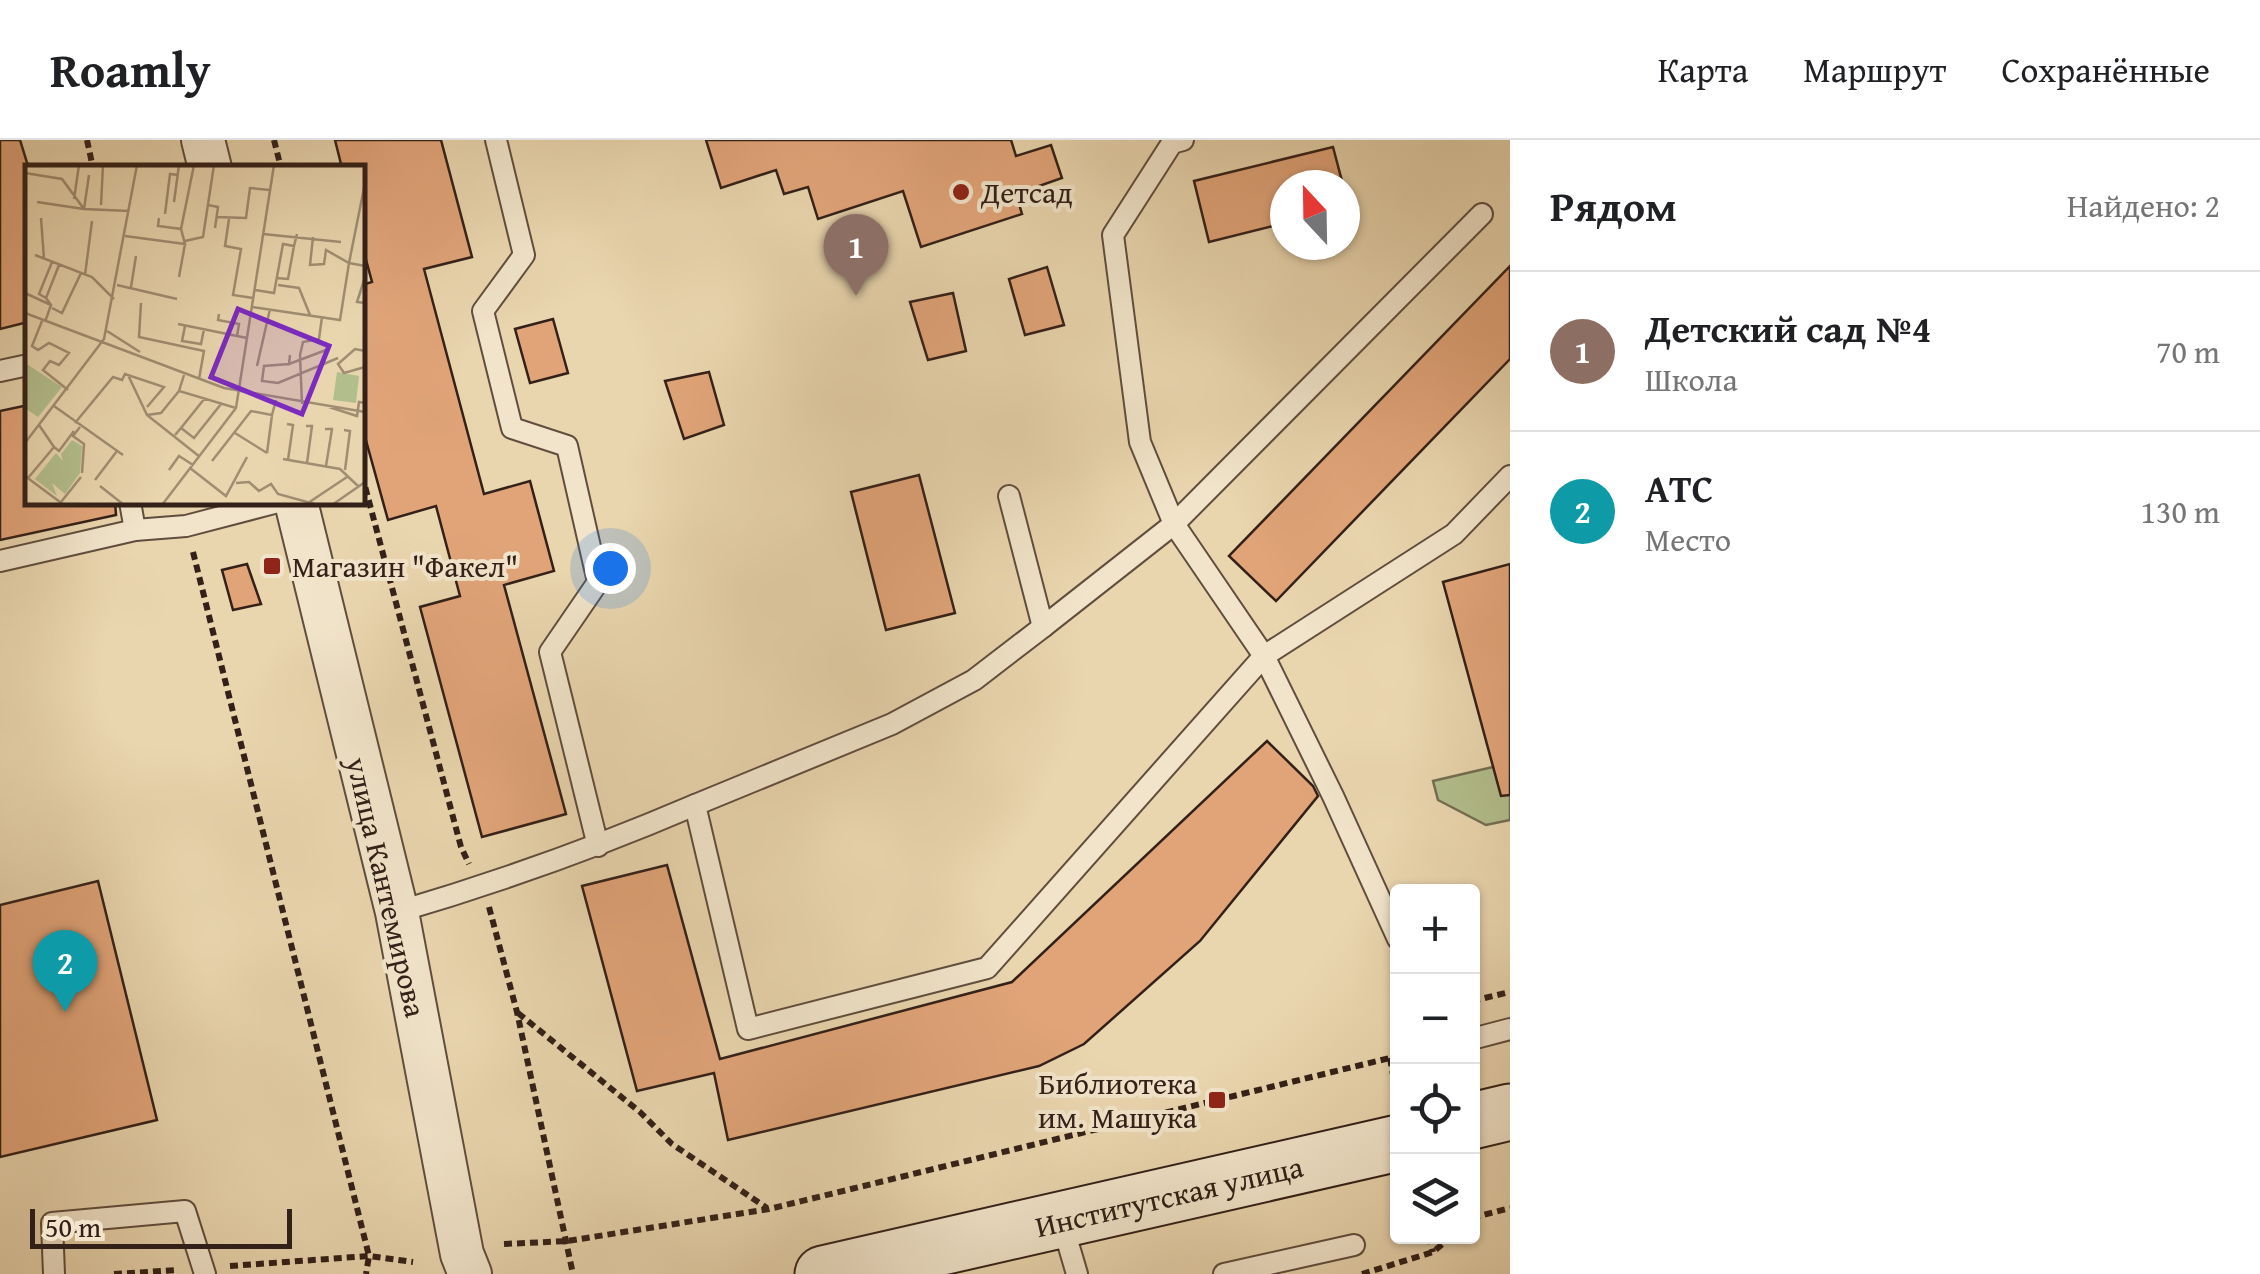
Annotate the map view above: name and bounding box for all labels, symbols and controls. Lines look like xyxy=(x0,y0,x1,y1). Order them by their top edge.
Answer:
text: Roamly xyxy=(50,34,211,105)
text: Карта xyxy=(1658,44,1748,95)
text: Маршрут xyxy=(1803,44,1946,95)
text: Сохранённые xyxy=(2001,44,2210,95)
inset map xyxy=(25,165,365,505)
place label: Детсад xyxy=(980,170,1073,214)
north arrow xyxy=(1270,170,1360,260)
text: Рядом xyxy=(1550,175,1677,236)
marker: Детсад xyxy=(950,181,972,203)
text: Найдено: 2 xyxy=(2067,182,2220,229)
pin: 1 xyxy=(824,214,888,296)
text: Детский сад №4 xyxy=(1645,300,1932,356)
text: 1 xyxy=(1574,328,1591,375)
text: 70 m xyxy=(2156,328,2220,375)
text: Школа xyxy=(1645,356,1738,403)
text: АТС xyxy=(1645,460,1713,516)
text: 2 xyxy=(1574,488,1591,535)
text: 130 m xyxy=(2141,488,2220,535)
text: Место xyxy=(1645,516,1731,563)
your location xyxy=(585,543,636,594)
place label: Магазин "Факел" xyxy=(292,544,518,588)
marker: Магазин "Факел" xyxy=(261,555,283,577)
street label: улица Кантемирова xyxy=(335,752,439,1022)
map controls xyxy=(1390,884,1480,1244)
button: + xyxy=(1390,884,1480,974)
pin: 2 xyxy=(32,930,98,1012)
button: − xyxy=(1390,974,1480,1064)
place label: Библиотека им. Машука xyxy=(1038,1061,1198,1139)
button: locate xyxy=(1390,1064,1480,1154)
marker: Библиотека им. Машука xyxy=(1206,1089,1228,1111)
street label: Институтская улица xyxy=(1031,1144,1308,1248)
button: layers xyxy=(1390,1154,1480,1244)
scale bar xyxy=(30,1204,292,1248)
text: 50 m xyxy=(45,1206,101,1247)

